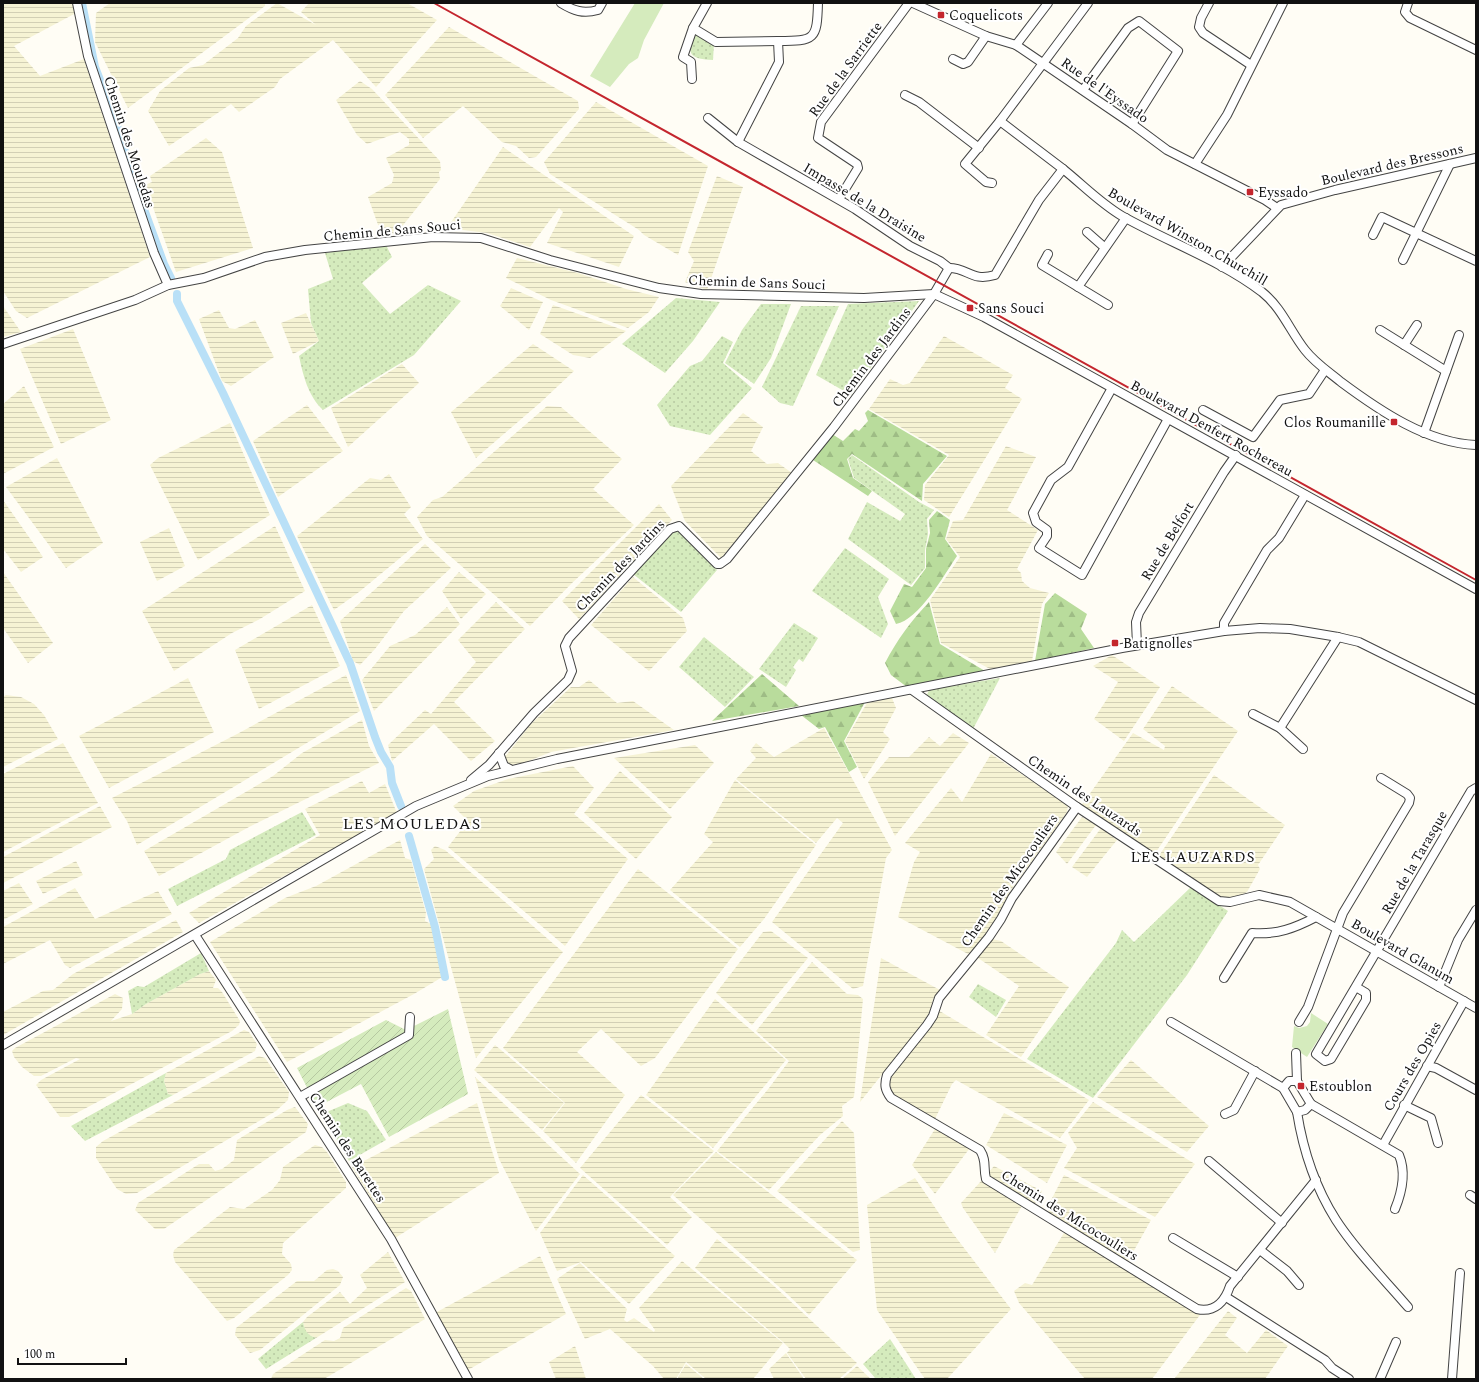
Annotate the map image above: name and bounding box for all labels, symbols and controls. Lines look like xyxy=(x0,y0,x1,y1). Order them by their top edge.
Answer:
place label: Coquelicots xyxy=(949,5,1023,26)
marker: Coquelicots xyxy=(936,10,946,20)
street label: Rue de la Sarriette xyxy=(804,17,887,121)
street label: Rue de l'Eyssado xyxy=(1056,52,1153,129)
street label: Chemin des Mouledas xyxy=(98,73,161,211)
street label: Boulevard des Bressons xyxy=(1319,138,1465,191)
street label: Impasse de la Draisine xyxy=(799,157,930,248)
street label: Boulevard Winston Churchill xyxy=(1104,182,1272,291)
place label: Eyssado xyxy=(1258,182,1308,203)
marker: Eyssado xyxy=(1245,187,1255,197)
street label: Chemin de Sans Souci xyxy=(323,214,462,247)
street label: Chemin de Sans Souci xyxy=(688,270,826,295)
place label: Sans Souci xyxy=(978,298,1044,319)
street label: Chemin des Jardins xyxy=(827,303,916,412)
marker: Sans Souci xyxy=(965,303,975,313)
street label: Boulevard Denfert Rochereau xyxy=(1127,375,1297,482)
place label: Clos Roumanille xyxy=(1284,412,1386,433)
marker: Clos Roumanille xyxy=(1389,417,1399,427)
street label: Rue de Belfort xyxy=(1136,498,1199,585)
street label: Chemin des Jardins xyxy=(571,514,670,616)
place label: Batignolles xyxy=(1123,633,1193,654)
marker: Batignolles xyxy=(1110,638,1120,648)
street label: Chemin des Lauzards xyxy=(1023,749,1146,842)
street label: Rue de la Tarasque xyxy=(1376,806,1453,918)
street label: Chemin des Micocouliers xyxy=(955,809,1063,951)
district label: LES MOULEDAS xyxy=(343,812,481,836)
district label: LES LAUZARDS xyxy=(1130,846,1256,869)
street label: Boulevard Glanum xyxy=(1347,913,1458,989)
street label: Cours des Opies xyxy=(1378,1017,1447,1115)
place label: Estoublon xyxy=(1309,1076,1372,1097)
marker: Estoublon xyxy=(1296,1081,1306,1091)
street label: Chemin des Barettes xyxy=(304,1088,391,1207)
street label: Chemin des Micocouliers xyxy=(997,1165,1142,1266)
scale bar xyxy=(18,1340,126,1366)
text: 100 m xyxy=(24,1345,55,1364)

